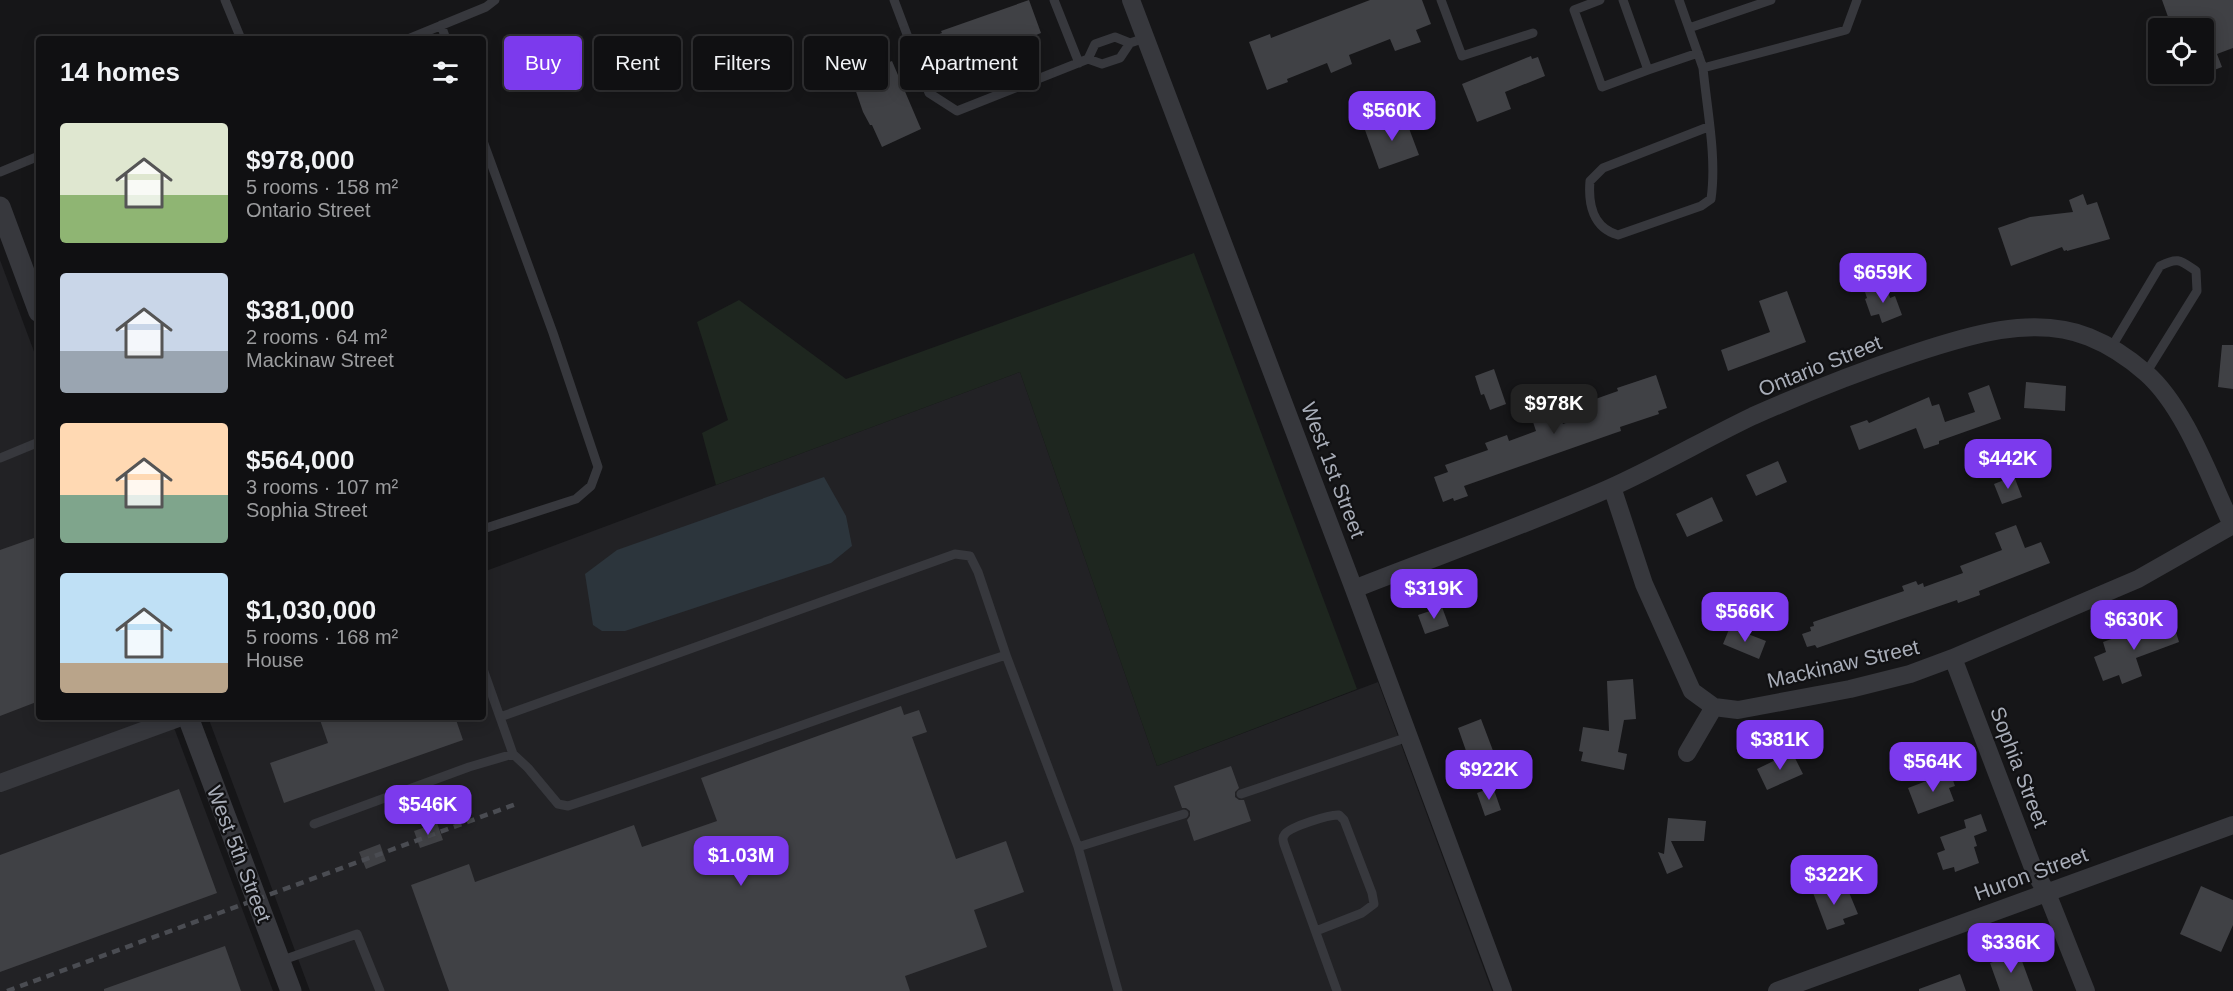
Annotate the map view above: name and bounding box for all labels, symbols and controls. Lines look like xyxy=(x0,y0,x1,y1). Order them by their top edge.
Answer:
map controls xyxy=(2148,18,2214,84)
button: locate xyxy=(2148,18,2214,84)
chip: Buy xyxy=(504,36,582,90)
chip: Rent xyxy=(594,36,681,90)
chip: Filters xyxy=(693,36,792,90)
chip: New xyxy=(804,36,888,90)
chip: Apartment xyxy=(900,36,1039,90)
icon: filters xyxy=(429,56,462,89)
text: 14 homes xyxy=(60,57,180,87)
pin: $560K xyxy=(1350,91,1434,142)
text: $560K xyxy=(1363,99,1421,121)
text: $978,000 xyxy=(246,145,354,175)
icon: home xyxy=(108,147,180,219)
text: 5 rooms · 158 m² xyxy=(246,176,398,198)
text: Ontario Street xyxy=(246,199,371,221)
pin: $659K xyxy=(1841,253,1925,304)
text: $659K xyxy=(1854,261,1912,283)
text: $381,000 xyxy=(246,295,354,325)
icon: home xyxy=(108,297,180,369)
text: 2 rooms · 64 m² xyxy=(246,326,387,348)
street label: Ontario Street xyxy=(1755,330,1885,401)
text: Mackinaw Street xyxy=(246,349,394,371)
pin: $978K xyxy=(1512,384,1596,435)
text: $978K xyxy=(1525,392,1583,414)
street label: West 1st Street xyxy=(1297,399,1370,541)
pin: $442K xyxy=(1966,439,2050,490)
text: $564,000 xyxy=(246,445,354,475)
icon: home xyxy=(108,447,180,519)
text: $442K xyxy=(1979,447,2037,469)
text: 3 rooms · 107 m² xyxy=(246,476,398,498)
text: Sophia Street xyxy=(246,499,367,521)
pin: $319K xyxy=(1392,569,1476,620)
text: $319K xyxy=(1405,577,1463,599)
pin: $566K xyxy=(1703,592,1787,643)
text: $1,030,000 xyxy=(246,595,376,625)
icon: home xyxy=(108,597,180,669)
text: $566K xyxy=(1716,600,1774,622)
pin: $630K xyxy=(2092,600,2176,651)
text: $630K xyxy=(2105,608,2163,630)
text: 5 rooms · 168 m² xyxy=(246,626,398,648)
street label: Mackinaw Street xyxy=(1765,635,1921,692)
text: House xyxy=(246,649,304,671)
street label: Sophia Street xyxy=(1986,703,2053,830)
pin: $381K xyxy=(1738,720,1822,771)
text: $381K xyxy=(1751,728,1809,750)
pin: $564K xyxy=(1891,742,1975,793)
pin: $922K xyxy=(1447,750,1531,801)
text: $564K xyxy=(1904,750,1962,772)
text: $922K xyxy=(1460,758,1518,780)
street label: West 5th Street xyxy=(203,782,276,925)
pin: $546K xyxy=(386,785,470,836)
text: $546K xyxy=(399,793,457,815)
pin: $1.03M xyxy=(692,836,790,887)
street label: Huron Street xyxy=(1971,842,2091,905)
text: $1.03M xyxy=(708,844,774,866)
pin: $322K xyxy=(1792,855,1876,906)
text: $322K xyxy=(1805,863,1863,885)
pin: $336K xyxy=(1969,923,2053,974)
text: $336K xyxy=(1982,931,2040,953)

